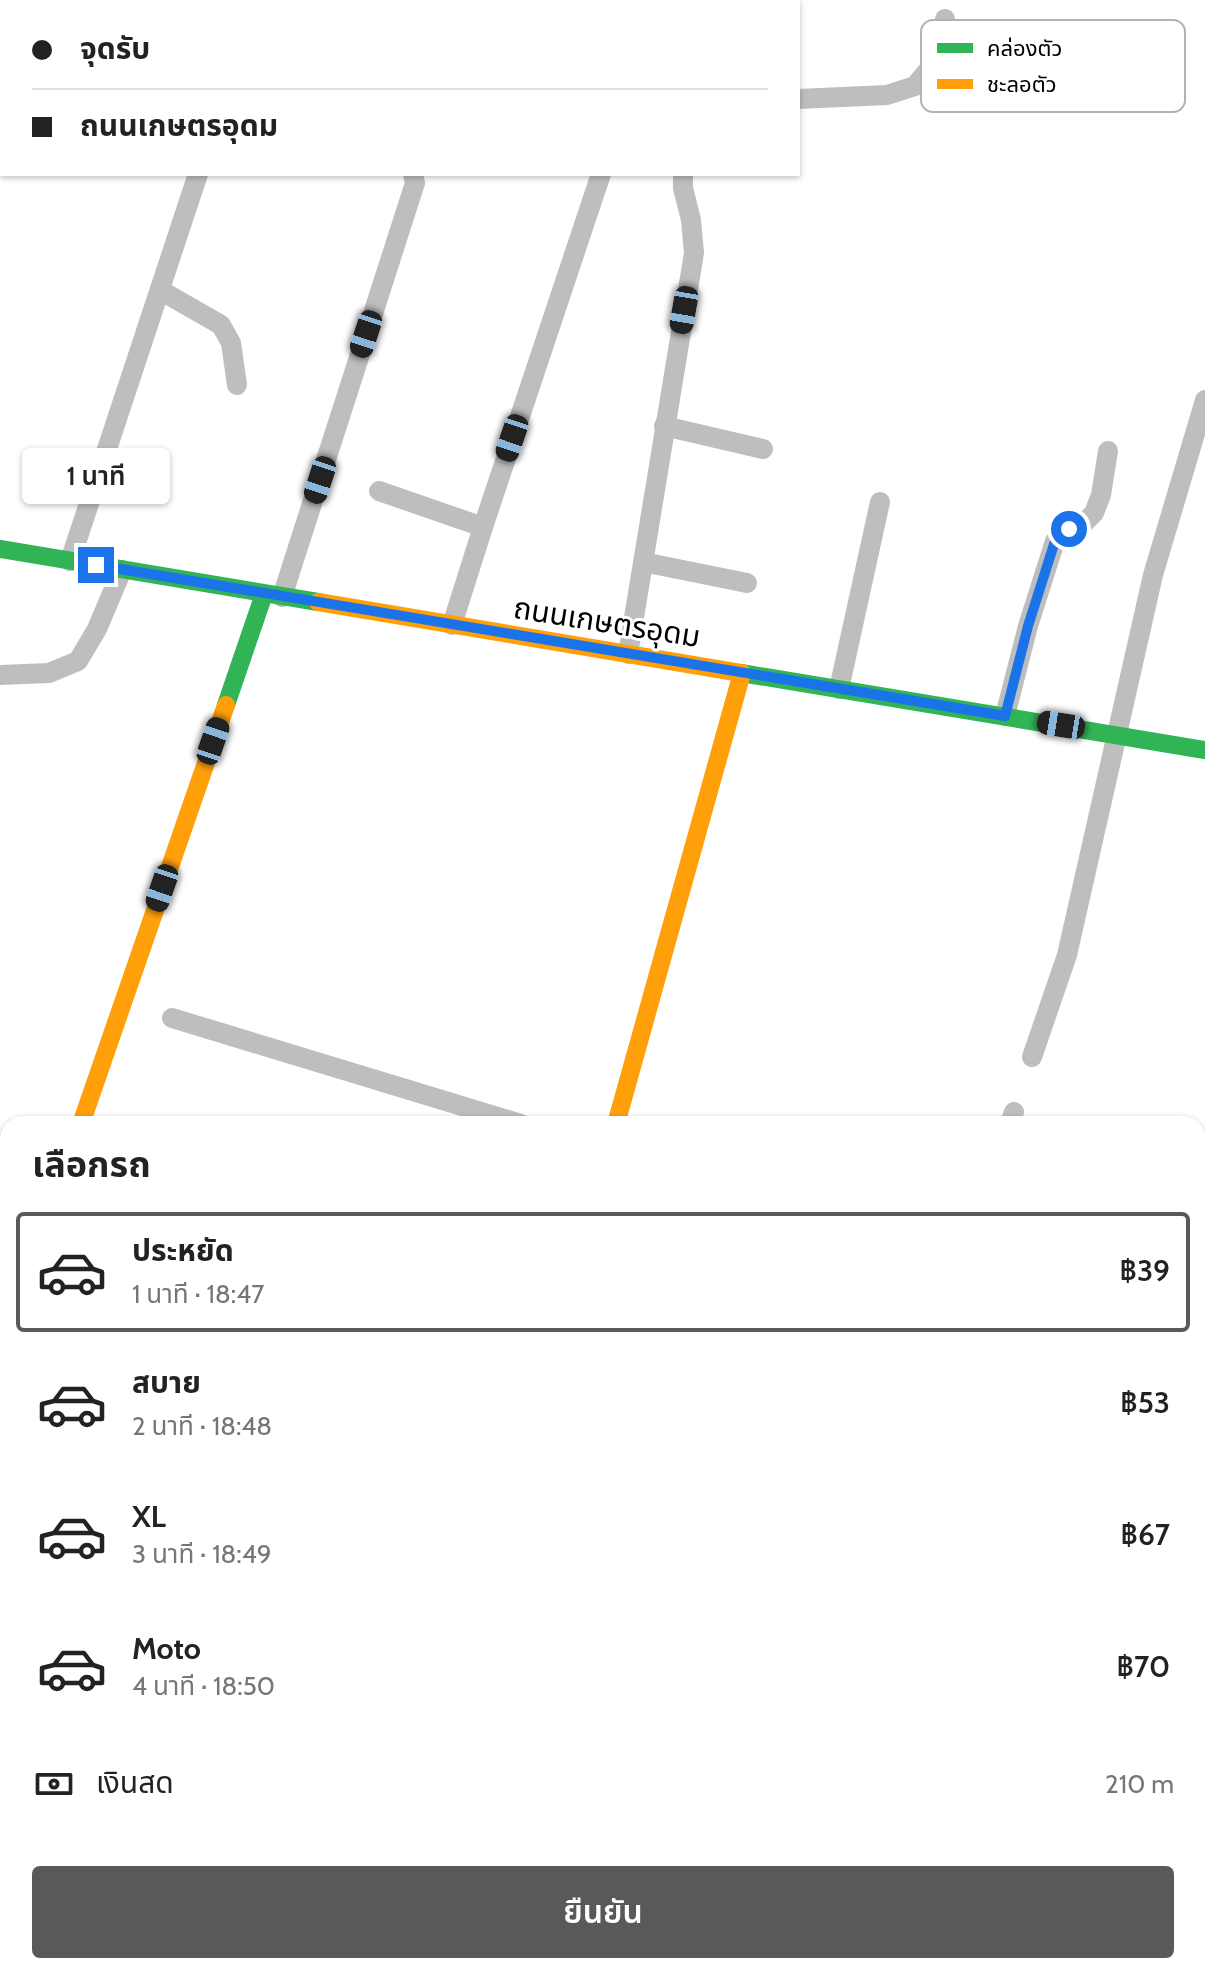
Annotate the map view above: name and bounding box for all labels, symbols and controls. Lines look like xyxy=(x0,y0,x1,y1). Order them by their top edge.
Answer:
legend xyxy=(921,20,1185,112)
text: จุดรับ xyxy=(80,30,150,67)
text: คล่องตัว xyxy=(987,35,1062,62)
text: ชะลอตัว xyxy=(987,71,1057,98)
text: ถนนเกษตรอุดม xyxy=(80,107,278,144)
car xyxy=(668,284,700,336)
car xyxy=(347,307,385,361)
car xyxy=(493,411,531,465)
callout: 1 นาที xyxy=(22,449,170,505)
car xyxy=(301,453,339,507)
text: 1 นาที xyxy=(67,460,125,492)
route start xyxy=(1051,511,1087,547)
route end xyxy=(78,547,114,583)
street label: ถนนเกษตรอุดม xyxy=(511,589,703,655)
car xyxy=(1035,709,1087,741)
car xyxy=(194,714,232,768)
car xyxy=(143,861,181,915)
text: เลือกรถ xyxy=(32,1142,151,1186)
text: ประหยัด xyxy=(132,1232,234,1269)
icon: car xyxy=(36,1236,108,1308)
text: ฿39 xyxy=(1119,1252,1170,1289)
text: 1 นาที · 18:47 xyxy=(132,1278,264,1310)
text: สบาย xyxy=(132,1364,201,1401)
icon: car xyxy=(36,1368,108,1440)
text: ฿53 xyxy=(1120,1384,1170,1421)
text: 2 นาที · 18:48 xyxy=(132,1410,272,1442)
text: XL xyxy=(132,1498,166,1535)
icon: car xyxy=(36,1500,108,1572)
text: ฿67 xyxy=(1120,1516,1170,1553)
text: 3 นาที · 18:49 xyxy=(132,1538,272,1570)
text: Moto xyxy=(132,1630,201,1667)
icon: car xyxy=(36,1632,108,1704)
text: ฿70 xyxy=(1116,1648,1170,1685)
text: 4 นาที · 18:50 xyxy=(132,1670,275,1702)
icon: cash xyxy=(32,1762,76,1806)
text: เงินสด xyxy=(96,1764,174,1801)
text: 210 m xyxy=(1105,1768,1174,1800)
button: ยืนยัน xyxy=(32,1866,1174,1958)

